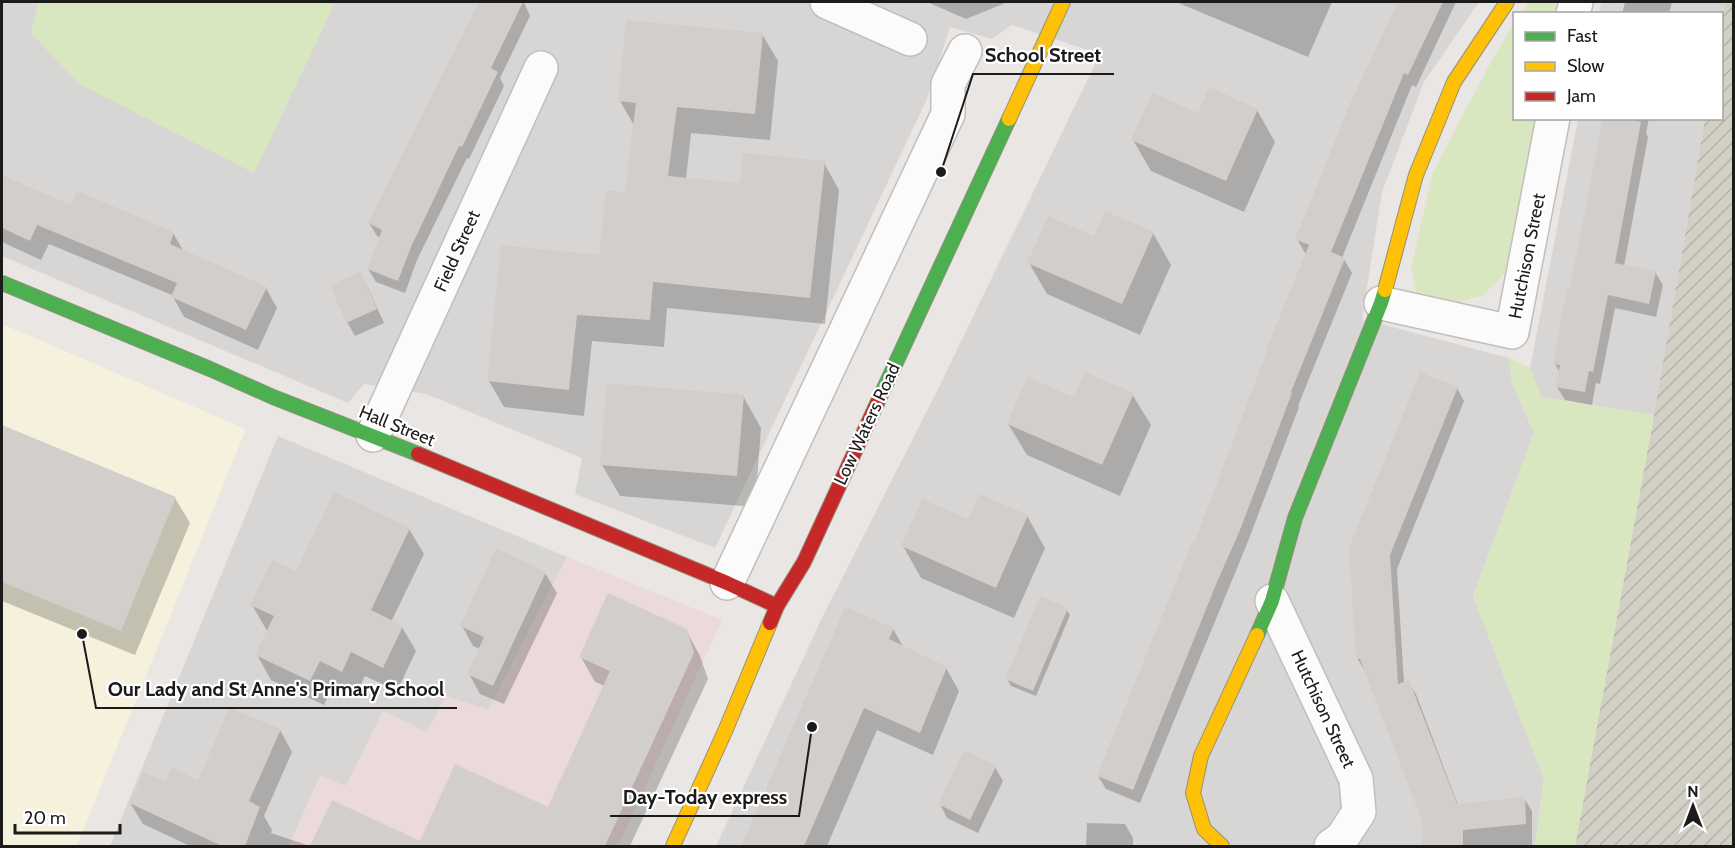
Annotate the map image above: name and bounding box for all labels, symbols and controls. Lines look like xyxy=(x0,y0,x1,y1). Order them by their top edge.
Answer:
legend xyxy=(1513,12,1723,120)
text: Fast xyxy=(1567,25,1598,47)
callout: School Street xyxy=(973,36,1114,74)
text: School Street xyxy=(985,43,1101,67)
text: Slow xyxy=(1567,55,1604,77)
text: Jam xyxy=(1566,85,1596,107)
street label: Hutchison Street xyxy=(1504,191,1550,321)
street label: Field Street xyxy=(429,207,485,295)
street label: Low Waters Road xyxy=(829,360,905,488)
street label: Hall Street xyxy=(356,401,438,451)
street label: Hutchison Street xyxy=(1286,647,1360,771)
callout: Our Lady and St Anne's Primary School xyxy=(96,670,457,708)
text: Our Lady and St Anne's Primary School xyxy=(108,677,444,701)
north arrow xyxy=(1663,776,1723,836)
callout: Day-Today express xyxy=(610,778,799,816)
text: N xyxy=(1687,782,1699,801)
text: Day-Today express xyxy=(623,785,787,809)
scale bar xyxy=(15,797,120,835)
text: 20 m xyxy=(24,807,66,829)

